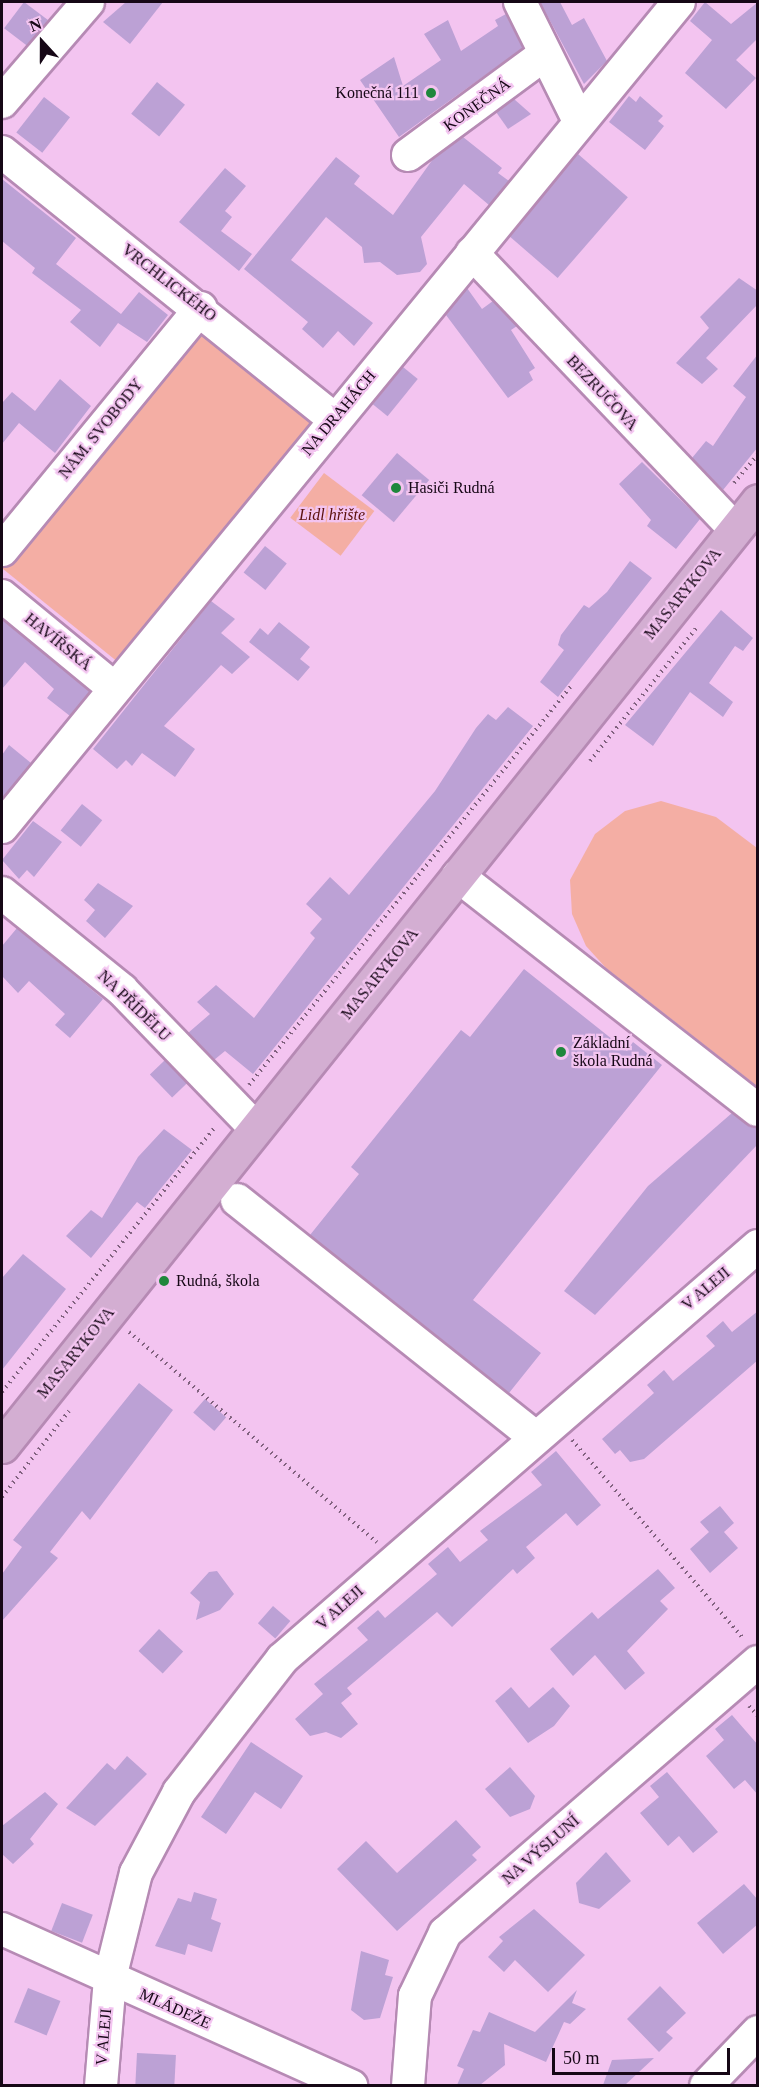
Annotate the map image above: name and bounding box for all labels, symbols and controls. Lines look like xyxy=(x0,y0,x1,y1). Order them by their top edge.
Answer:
north arrow xyxy=(12,12,72,72)
text: N xyxy=(27,15,44,35)
street label: KONEČNÁ xyxy=(440,74,514,136)
place label: Konečná 111 xyxy=(335,83,419,103)
marker: Konečná 111 xyxy=(424,86,438,100)
street label: VRCHLICKÉHO xyxy=(118,240,220,326)
street label: BEZRUČOVA xyxy=(562,351,642,435)
street label: NA DRAHÁCH xyxy=(298,366,380,460)
street label: NÁM. SVOBODY xyxy=(55,375,147,483)
place label: Hasiči Rudná xyxy=(408,478,495,498)
marker: Hasiči Rudná xyxy=(389,481,403,495)
park label: Lidl hřište xyxy=(299,505,365,525)
street label: MASARYKOVA xyxy=(640,545,726,643)
street label: HAVÍŘSKÁ xyxy=(21,609,95,675)
street label: MASARYKOVA xyxy=(337,925,423,1023)
street label: NA PŘÍDĚLU xyxy=(93,966,175,1046)
place label: Základní škola Rudná xyxy=(573,1033,653,1071)
marker: Základní škola Rudná xyxy=(554,1045,568,1059)
street label: V ALEJI xyxy=(678,1263,734,1315)
place label: Rudná, škola xyxy=(176,1271,260,1291)
marker: Rudná, škola xyxy=(157,1274,171,1288)
street label: MASARYKOVA xyxy=(33,1304,119,1402)
street label: V ALEJI xyxy=(312,1581,368,1635)
street label: NA VÝSLUNÍ xyxy=(498,1811,584,1889)
street label: MLÁDEŽE xyxy=(136,1985,214,2033)
street label: V ALEJI xyxy=(92,2007,116,2067)
scale bar xyxy=(555,2036,734,2074)
text: 50 m xyxy=(563,2048,600,2068)

